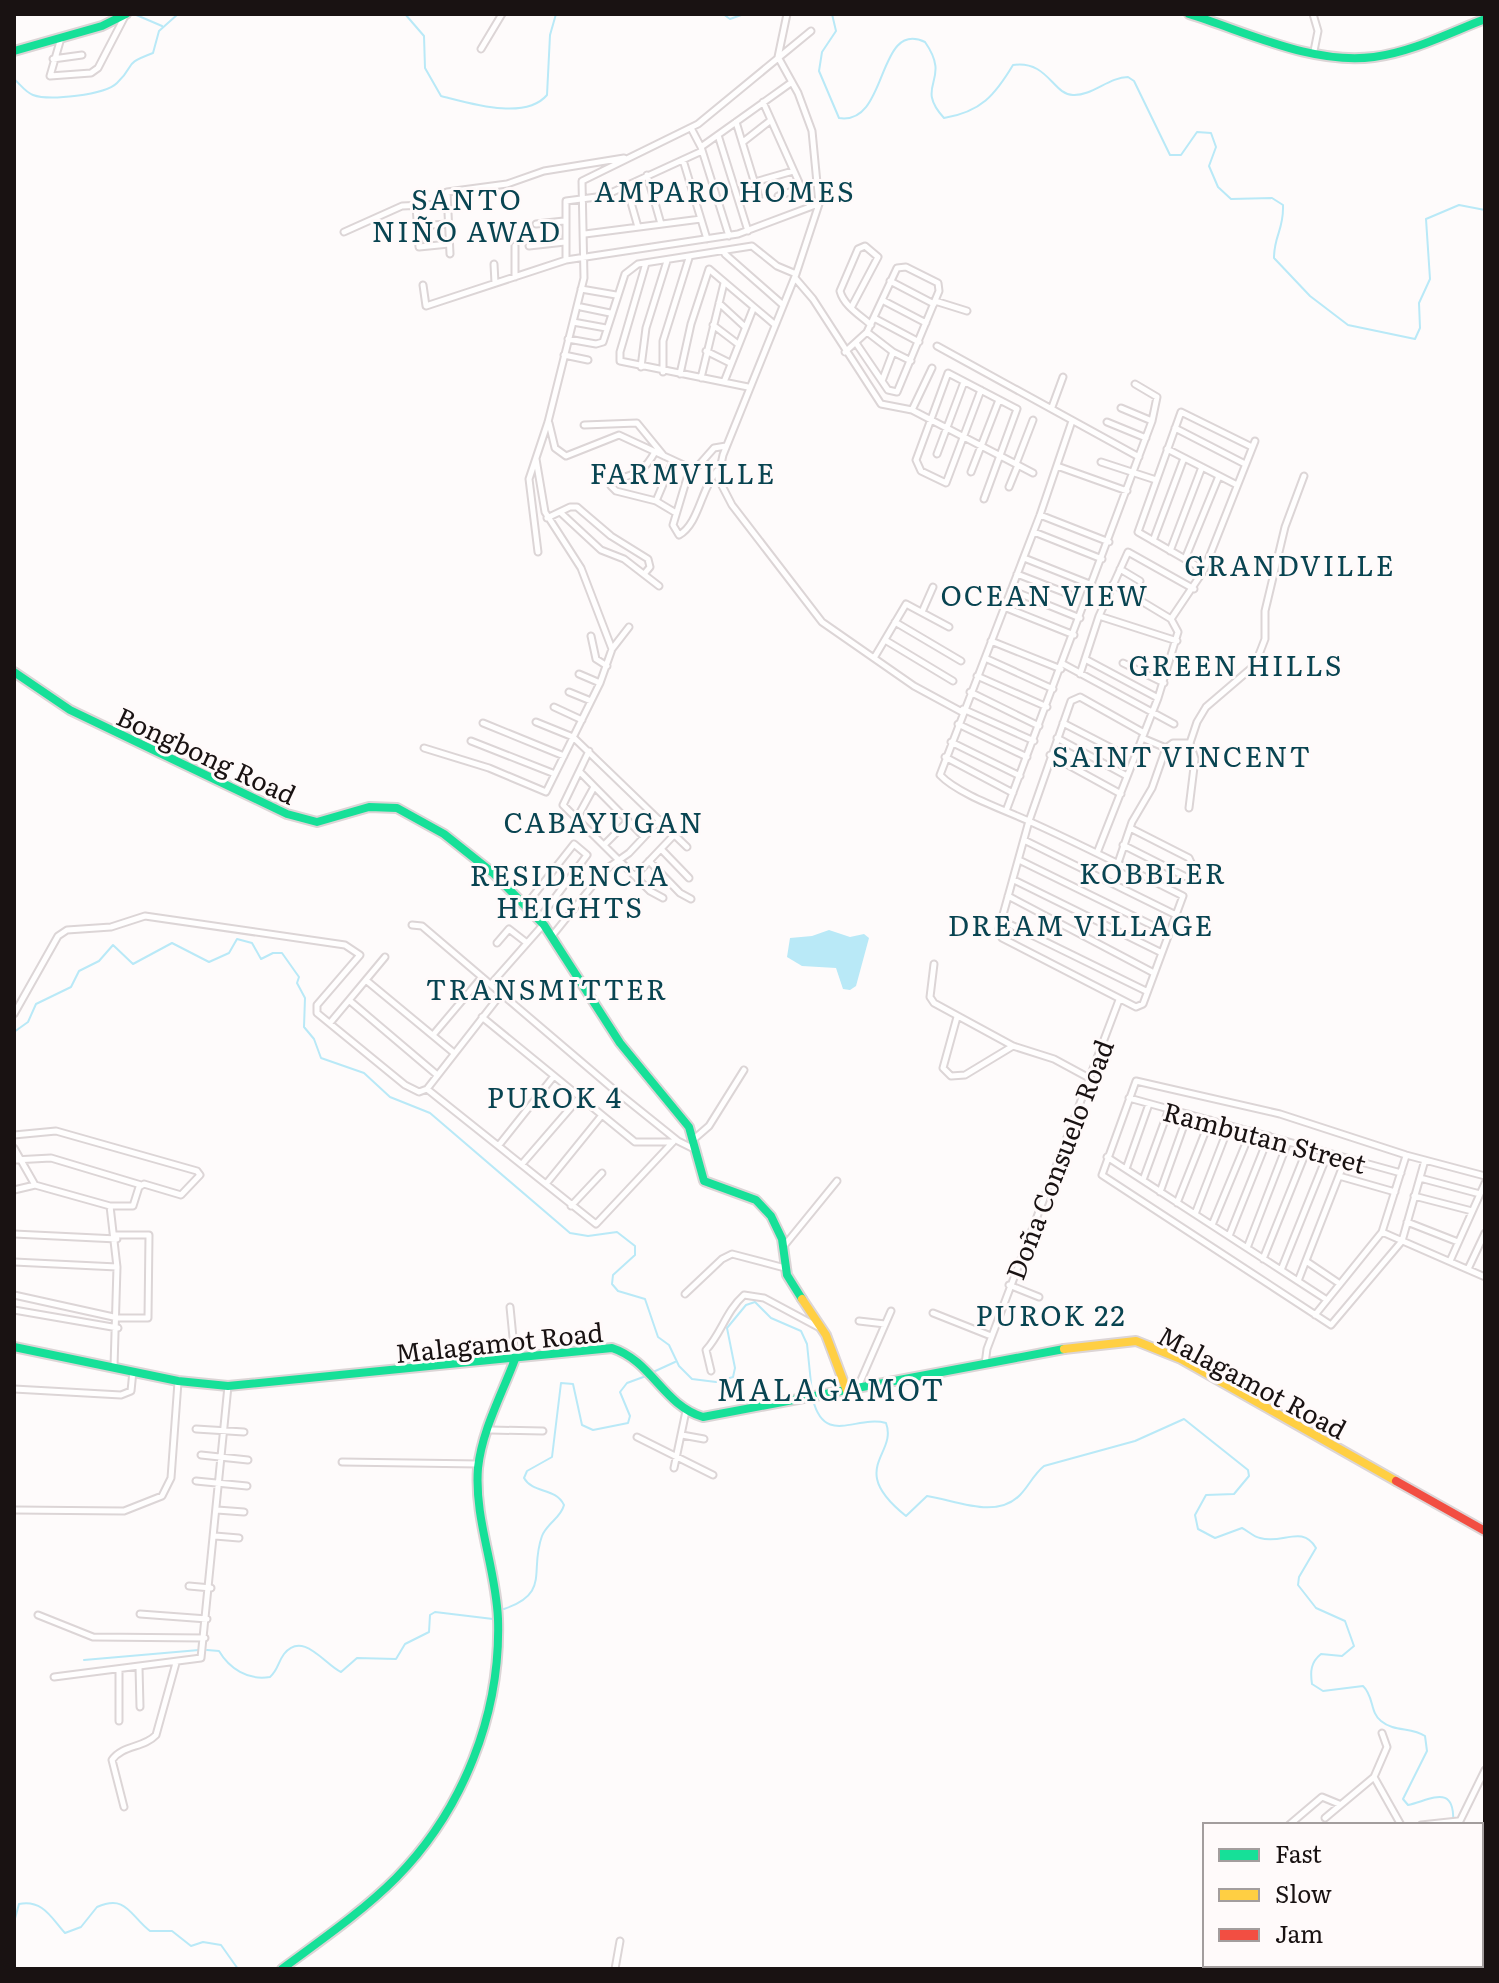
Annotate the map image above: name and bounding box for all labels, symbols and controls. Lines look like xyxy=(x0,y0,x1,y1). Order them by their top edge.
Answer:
district label: AMPARO HOMES xyxy=(594,169,856,211)
district label: SANTO NIÑO AWAD xyxy=(372,177,562,251)
district label: FARMVILLE xyxy=(590,451,776,493)
district label: GRANDVILLE xyxy=(1184,543,1396,585)
district label: OCEAN VIEW xyxy=(941,573,1149,615)
district label: GREEN HILLS xyxy=(1128,643,1344,685)
street label: Bongbong Road xyxy=(111,695,303,813)
district label: SAINT VINCENT xyxy=(1052,734,1312,776)
district label: CABAYUGAN xyxy=(504,800,704,842)
district label: KOBBLER xyxy=(1079,851,1227,893)
district label: RESIDENCIA HEIGHTS xyxy=(470,853,670,927)
district label: DREAM VILLAGE xyxy=(948,903,1214,945)
district label: TRANSMITTER xyxy=(426,967,668,1009)
street label: Doña Consuelo Road xyxy=(994,1033,1122,1285)
district label: PUROK 4 xyxy=(487,1075,623,1117)
street label: Rambutan Street xyxy=(1159,1090,1371,1182)
district label: PUROK 22 xyxy=(975,1293,1127,1335)
street label: Malagamot Road xyxy=(393,1311,605,1371)
street label: Malagamot Road xyxy=(1152,1315,1354,1447)
district label: MALAGAMOT xyxy=(717,1366,945,1410)
legend xyxy=(1203,1823,1483,1967)
text: Fast xyxy=(1275,1835,1322,1870)
text: Slow xyxy=(1275,1875,1332,1910)
text: Jam xyxy=(1275,1915,1323,1950)

